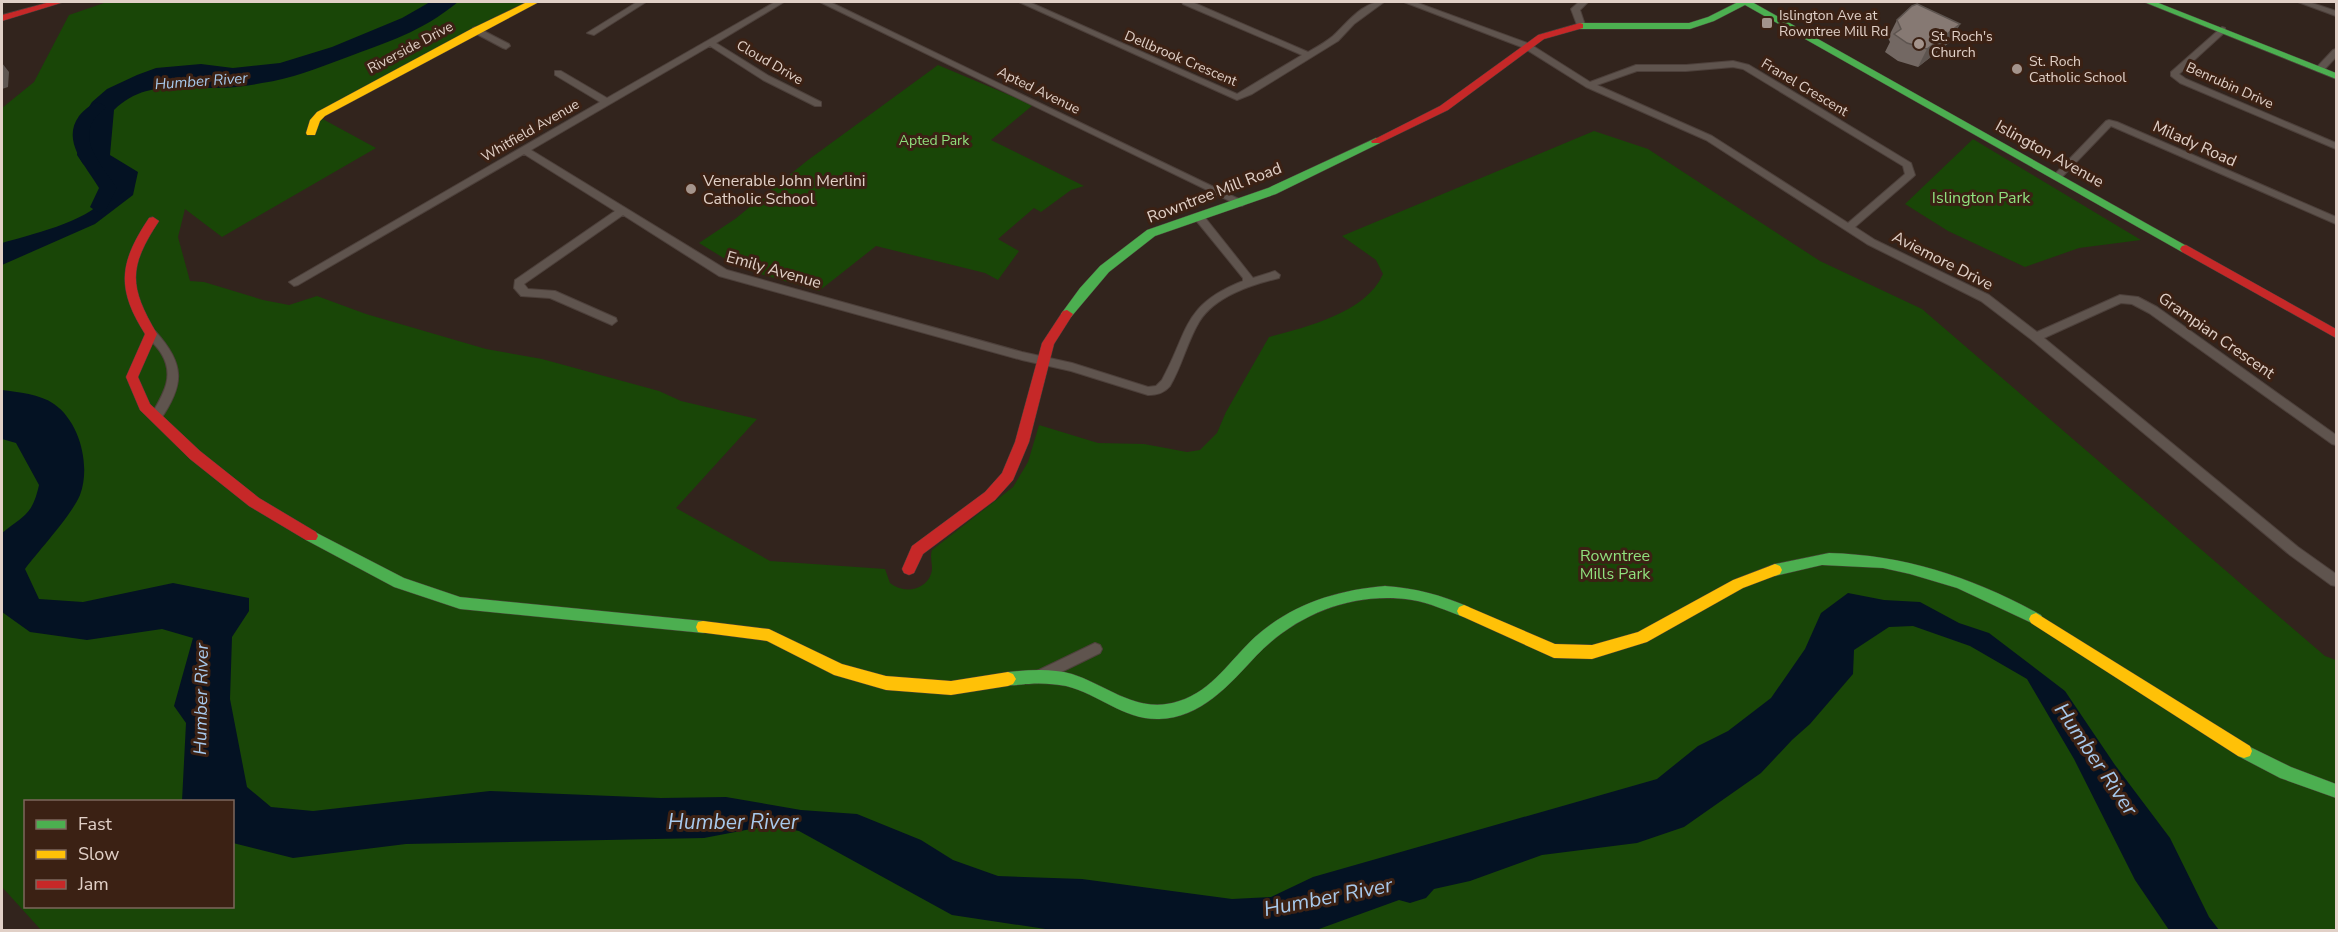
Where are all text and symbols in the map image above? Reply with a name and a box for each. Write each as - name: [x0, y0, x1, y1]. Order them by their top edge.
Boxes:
- place label: Islington Ave at Rowntree Mill Rd: [1779, 6, 1888, 41]
- marker: Islington Ave at Rowntree Mill Rd: [1760, 16, 1774, 30]
- street label: Riverside Drive: [364, 17, 456, 78]
- street label: Dellbrook Crescent: [1122, 26, 1240, 91]
- place label: St. Roch's Church: [1931, 27, 1993, 62]
- street label: Cloud Drive: [733, 36, 807, 89]
- marker: St. Roch's Church: [1912, 37, 1926, 51]
- place label: St. Roch Catholic School: [2029, 52, 2127, 87]
- street label: Franel Crescent: [1758, 54, 1852, 121]
- street label: Benrubin Drive: [2183, 58, 2277, 113]
- street label: Apted Avenue: [994, 62, 1083, 119]
- marker: St. Roch Catholic School: [2010, 62, 2024, 76]
- water label: Humber River: [154, 68, 249, 94]
- street label: Whitfield Avenue: [478, 95, 583, 166]
- street label: Islington Avenue: [1991, 115, 2108, 193]
- street label: Milady Road: [2149, 116, 2240, 172]
- park label: Apted Park: [899, 131, 970, 150]
- street label: Rowntree Mill Road: [1144, 157, 1285, 229]
- place label: Venerable John Merlini Catholic School: [702, 170, 865, 210]
- marker: Venerable John Merlini Catholic School: [684, 182, 698, 196]
- park label: Islington Park: [1932, 187, 2031, 209]
- street label: Aviemore Drive: [1888, 226, 1997, 296]
- street label: Emily Avenue: [724, 246, 824, 294]
- street label: Grampian Crescent: [2154, 287, 2279, 384]
- park label: Rowntree Mills Park: [1580, 545, 1651, 585]
- water label: Humber River: [188, 642, 214, 755]
- water label: Humber River: [2048, 697, 2144, 821]
- legend: [24, 800, 234, 908]
- water label: Humber River: [668, 808, 799, 836]
- text: Fast: [78, 812, 113, 836]
- text: Slow: [78, 842, 119, 866]
- water label: Humber River: [1261, 871, 1395, 923]
- text: Jam: [77, 872, 109, 896]

